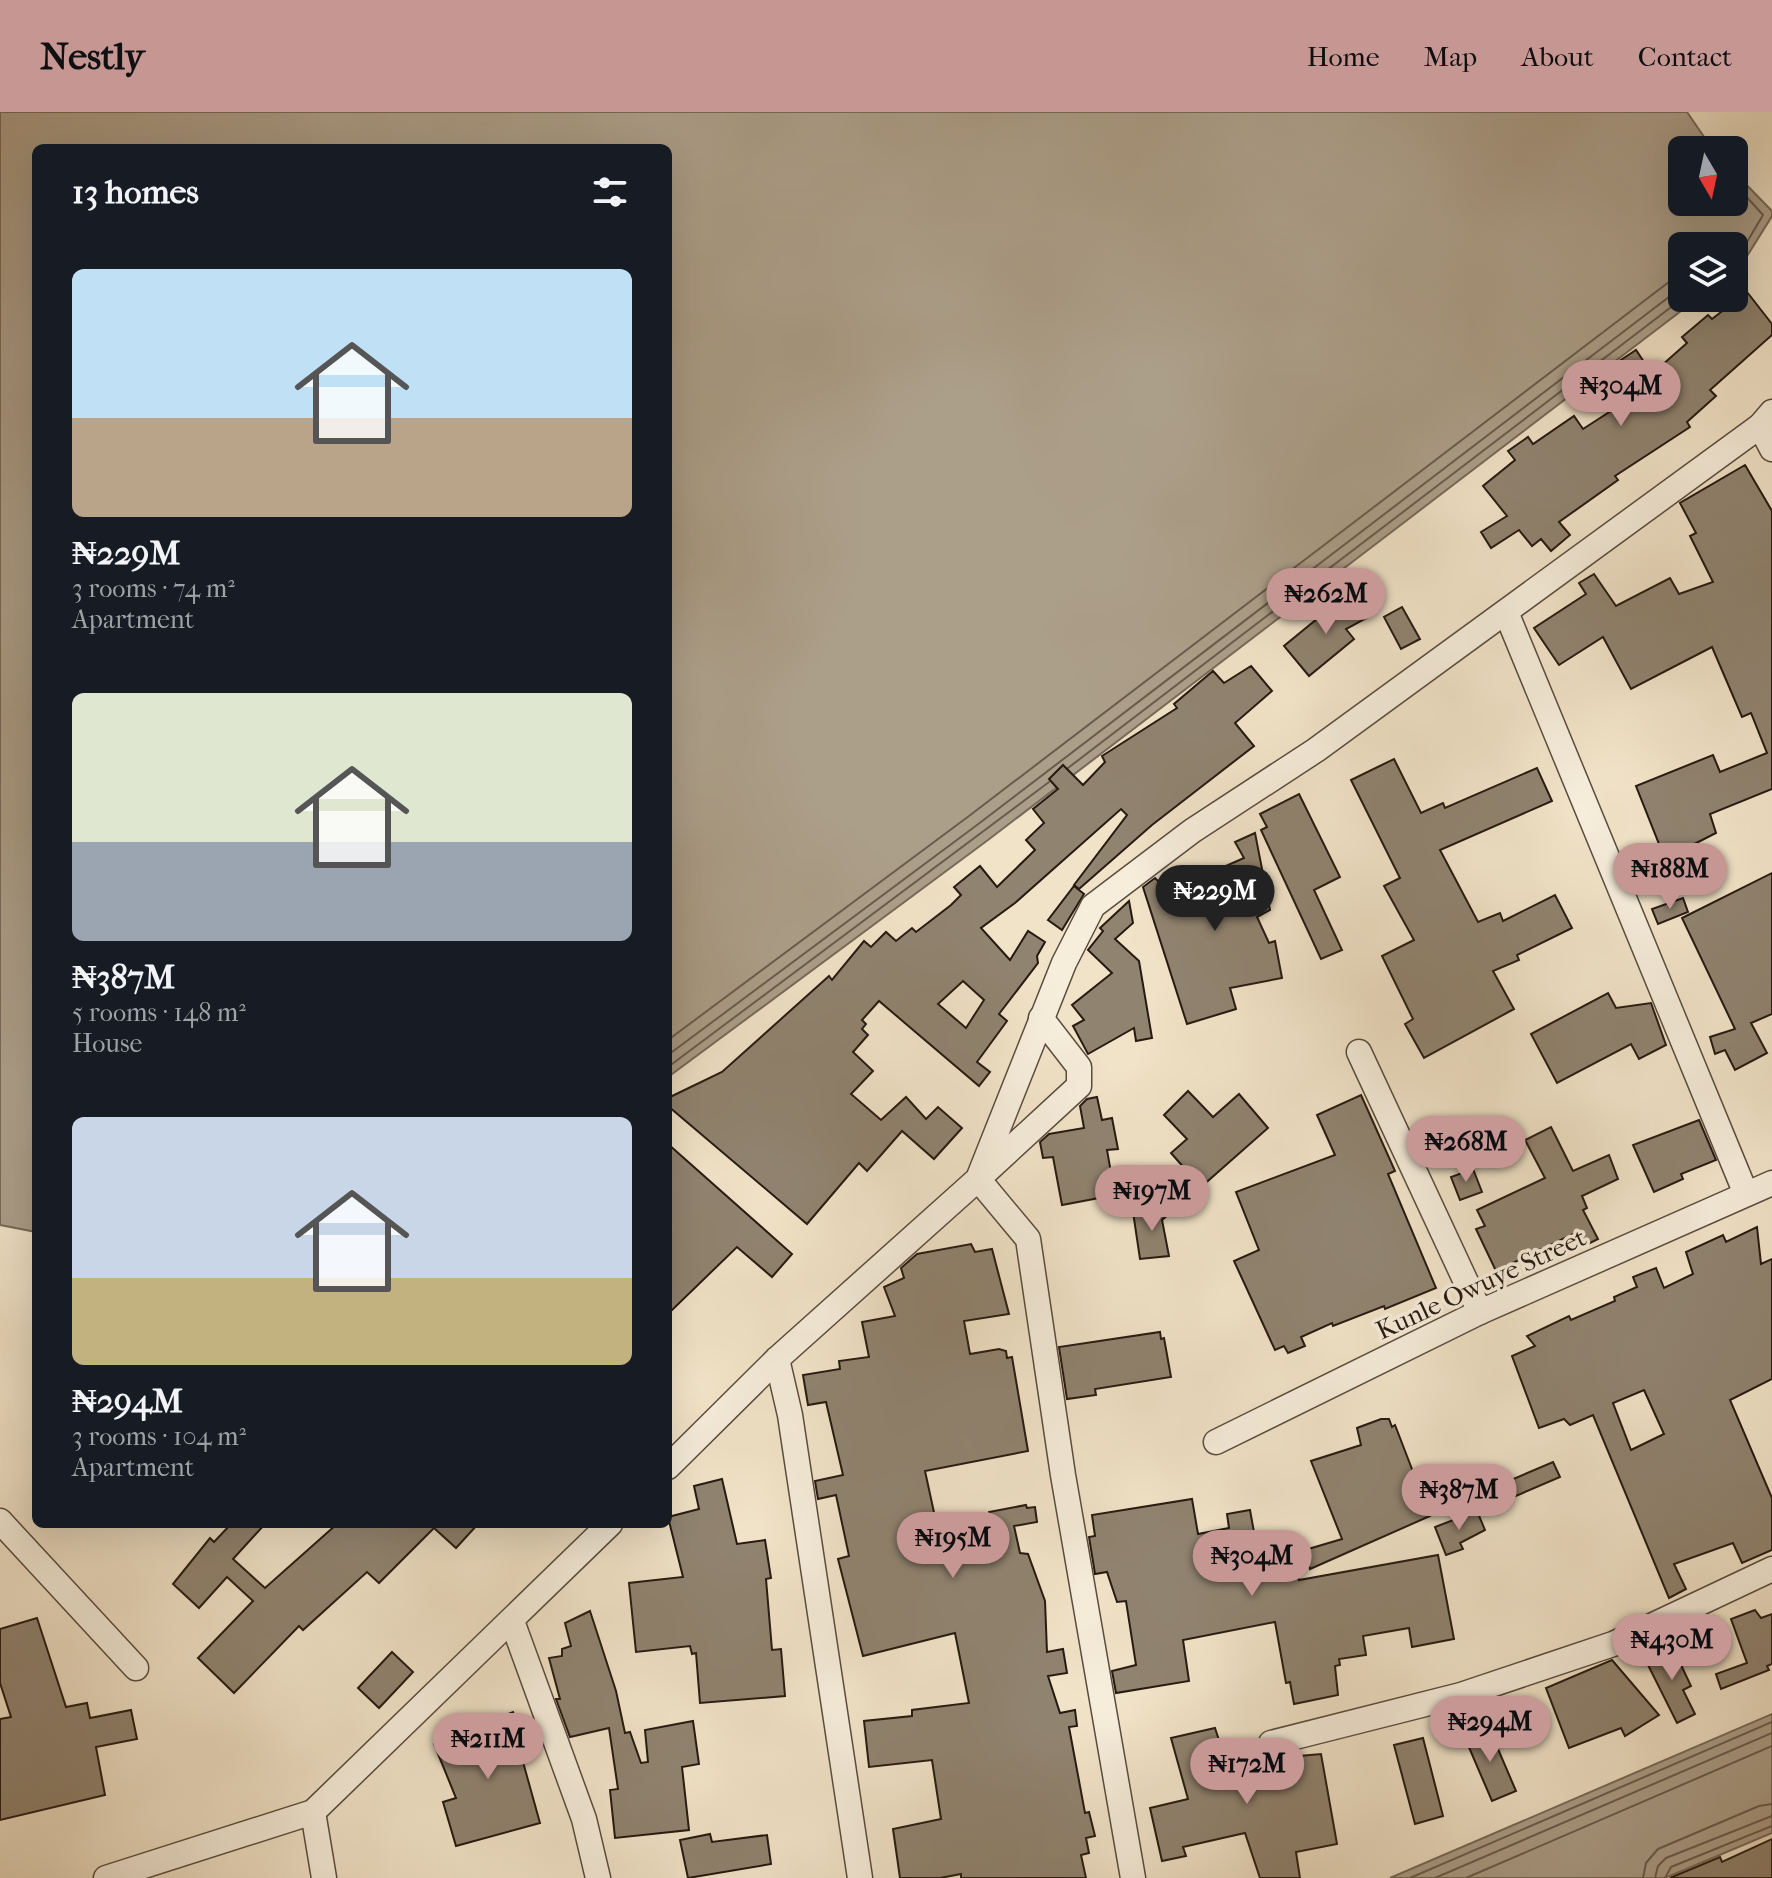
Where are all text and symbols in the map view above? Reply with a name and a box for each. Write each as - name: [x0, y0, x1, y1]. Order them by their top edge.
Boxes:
- text: Nestly: [40, 34, 145, 79]
- text: Home: [1307, 40, 1380, 73]
- text: Map: [1424, 40, 1477, 73]
- text: About: [1521, 40, 1594, 73]
- text: Contact: [1638, 40, 1732, 73]
- north arrow: [1668, 136, 1748, 216]
- map controls: [1668, 136, 1748, 312]
- icon: filters: [588, 170, 632, 214]
- text: 13 homes: [72, 172, 199, 212]
- button: layers: [1668, 232, 1748, 312]
- icon: home: [280, 321, 424, 465]
- pin: ₦304M: [1565, 360, 1677, 428]
- text: ₦304M: [1580, 370, 1662, 401]
- text: ₦229M: [72, 533, 180, 573]
- pin: ₦262M: [1270, 568, 1382, 636]
- text: 3 rooms · 74 m²: [72, 573, 235, 604]
- text: ₦262M: [1284, 578, 1368, 609]
- text: Apartment: [72, 604, 194, 635]
- icon: home: [280, 745, 424, 889]
- pin: ₦188M: [1614, 843, 1726, 911]
- text: ₦188M: [1631, 853, 1709, 884]
- pin: ₦229M: [1159, 865, 1271, 933]
- text: ₦229M: [1174, 875, 1256, 906]
- text: ₦387M: [72, 957, 175, 997]
- text: 5 rooms · 148 m²: [72, 997, 246, 1028]
- text: House: [72, 1028, 142, 1059]
- pin: ₦268M: [1410, 1116, 1522, 1184]
- text: ₦268M: [1424, 1126, 1508, 1157]
- pin: ₦197M: [1096, 1165, 1208, 1233]
- icon: home: [280, 1169, 424, 1313]
- text: ₦197M: [1113, 1175, 1191, 1206]
- street label: Kunle Owuye Street: [1371, 1221, 1592, 1346]
- text: ₦294M: [72, 1381, 183, 1421]
- text: 3 rooms · 104 m²: [72, 1421, 246, 1452]
- text: Apartment: [72, 1452, 194, 1483]
- pin: ₦387M: [1403, 1464, 1515, 1532]
- text: ₦387M: [1420, 1474, 1498, 1505]
- pin: ₦195M: [897, 1512, 1009, 1580]
- text: ₦195M: [915, 1522, 991, 1553]
- pin: ₦304M: [1196, 1530, 1308, 1598]
- text: ₦304M: [1211, 1540, 1293, 1571]
- pin: ₦430M: [1616, 1614, 1728, 1682]
- text: ₦430M: [1631, 1624, 1713, 1655]
- pin: ₦294M: [1434, 1696, 1546, 1764]
- text: ₦294M: [1448, 1706, 1532, 1737]
- pin: ₦211M: [432, 1713, 544, 1781]
- text: ₦211M: [451, 1723, 525, 1754]
- pin: ₦172M: [1191, 1738, 1303, 1806]
- text: ₦172M: [1208, 1748, 1286, 1779]

